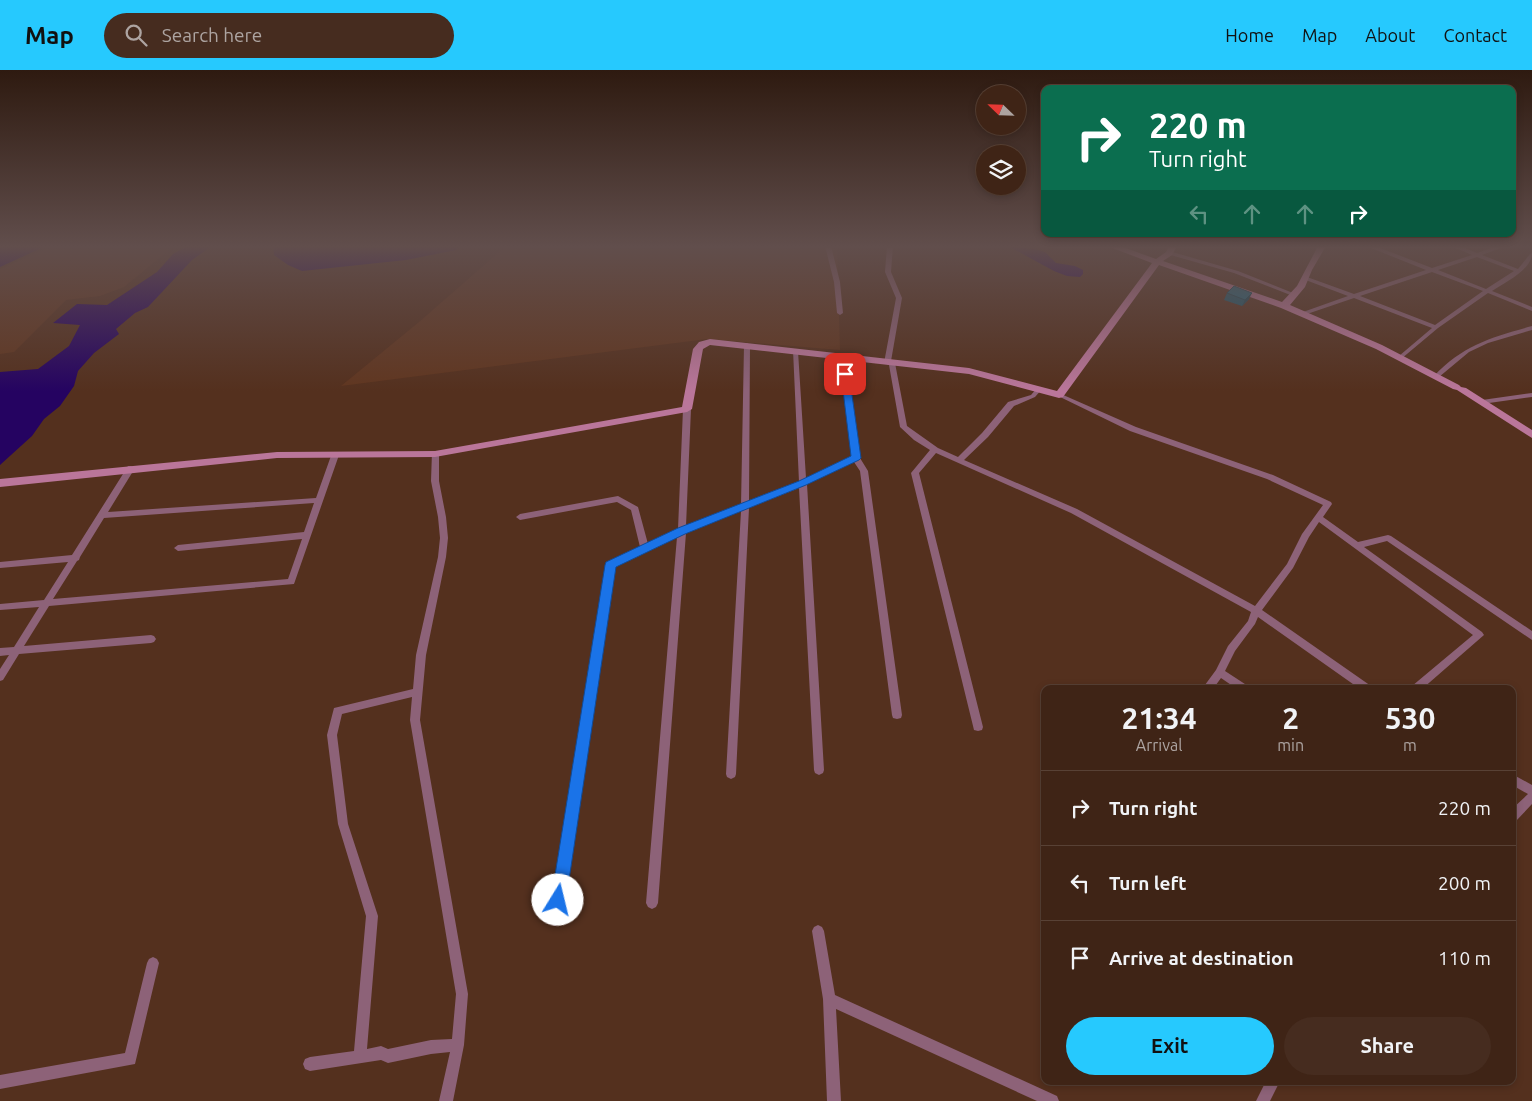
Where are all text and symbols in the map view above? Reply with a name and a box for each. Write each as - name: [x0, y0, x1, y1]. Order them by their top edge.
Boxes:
- search box: [104, 13, 454, 58]
- icon: search: [122, 21, 150, 49]
- text: Map: [25, 22, 74, 49]
- text: Search here: [162, 24, 262, 46]
- text: Home: [1225, 25, 1274, 45]
- text: Map: [1302, 25, 1337, 45]
- text: About: [1365, 25, 1415, 45]
- text: Contact: [1443, 25, 1507, 45]
- north arrow: [976, 85, 1026, 135]
- map controls: [976, 85, 1026, 195]
- icon: right: [1066, 105, 1131, 170]
- text: 220 m: [1149, 105, 1247, 145]
- button: layers: [976, 145, 1026, 195]
- text: Turn right: [1149, 146, 1247, 171]
- icon: left: [1185, 200, 1213, 228]
- icon: ahead: [1238, 200, 1266, 228]
- icon: ahead: [1291, 200, 1319, 228]
- icon: right: [1344, 200, 1372, 228]
- pin: [824, 353, 866, 395]
- icon: arrive: [831, 360, 859, 388]
- text: 21:34: [1122, 701, 1197, 735]
- text: 2: [1282, 701, 1299, 735]
- text: 530: [1385, 701, 1435, 735]
- text: Arrival: [1136, 736, 1182, 754]
- text: min: [1277, 736, 1304, 754]
- text: m: [1403, 736, 1417, 754]
- icon: right: [1066, 794, 1094, 822]
- text: Turn right: [1109, 797, 1197, 819]
- text: 220 m: [1438, 797, 1491, 819]
- icon: left: [1066, 869, 1094, 897]
- text: Turn left: [1109, 872, 1187, 894]
- text: 200 m: [1438, 872, 1491, 894]
- position arrow: [531, 873, 583, 925]
- icon: arrive: [1066, 944, 1094, 972]
- text: Arrive at destination: [1109, 947, 1294, 969]
- text: 110 m: [1438, 947, 1491, 969]
- button: Exit: [1066, 1017, 1274, 1075]
- button: Share: [1284, 1017, 1491, 1075]

